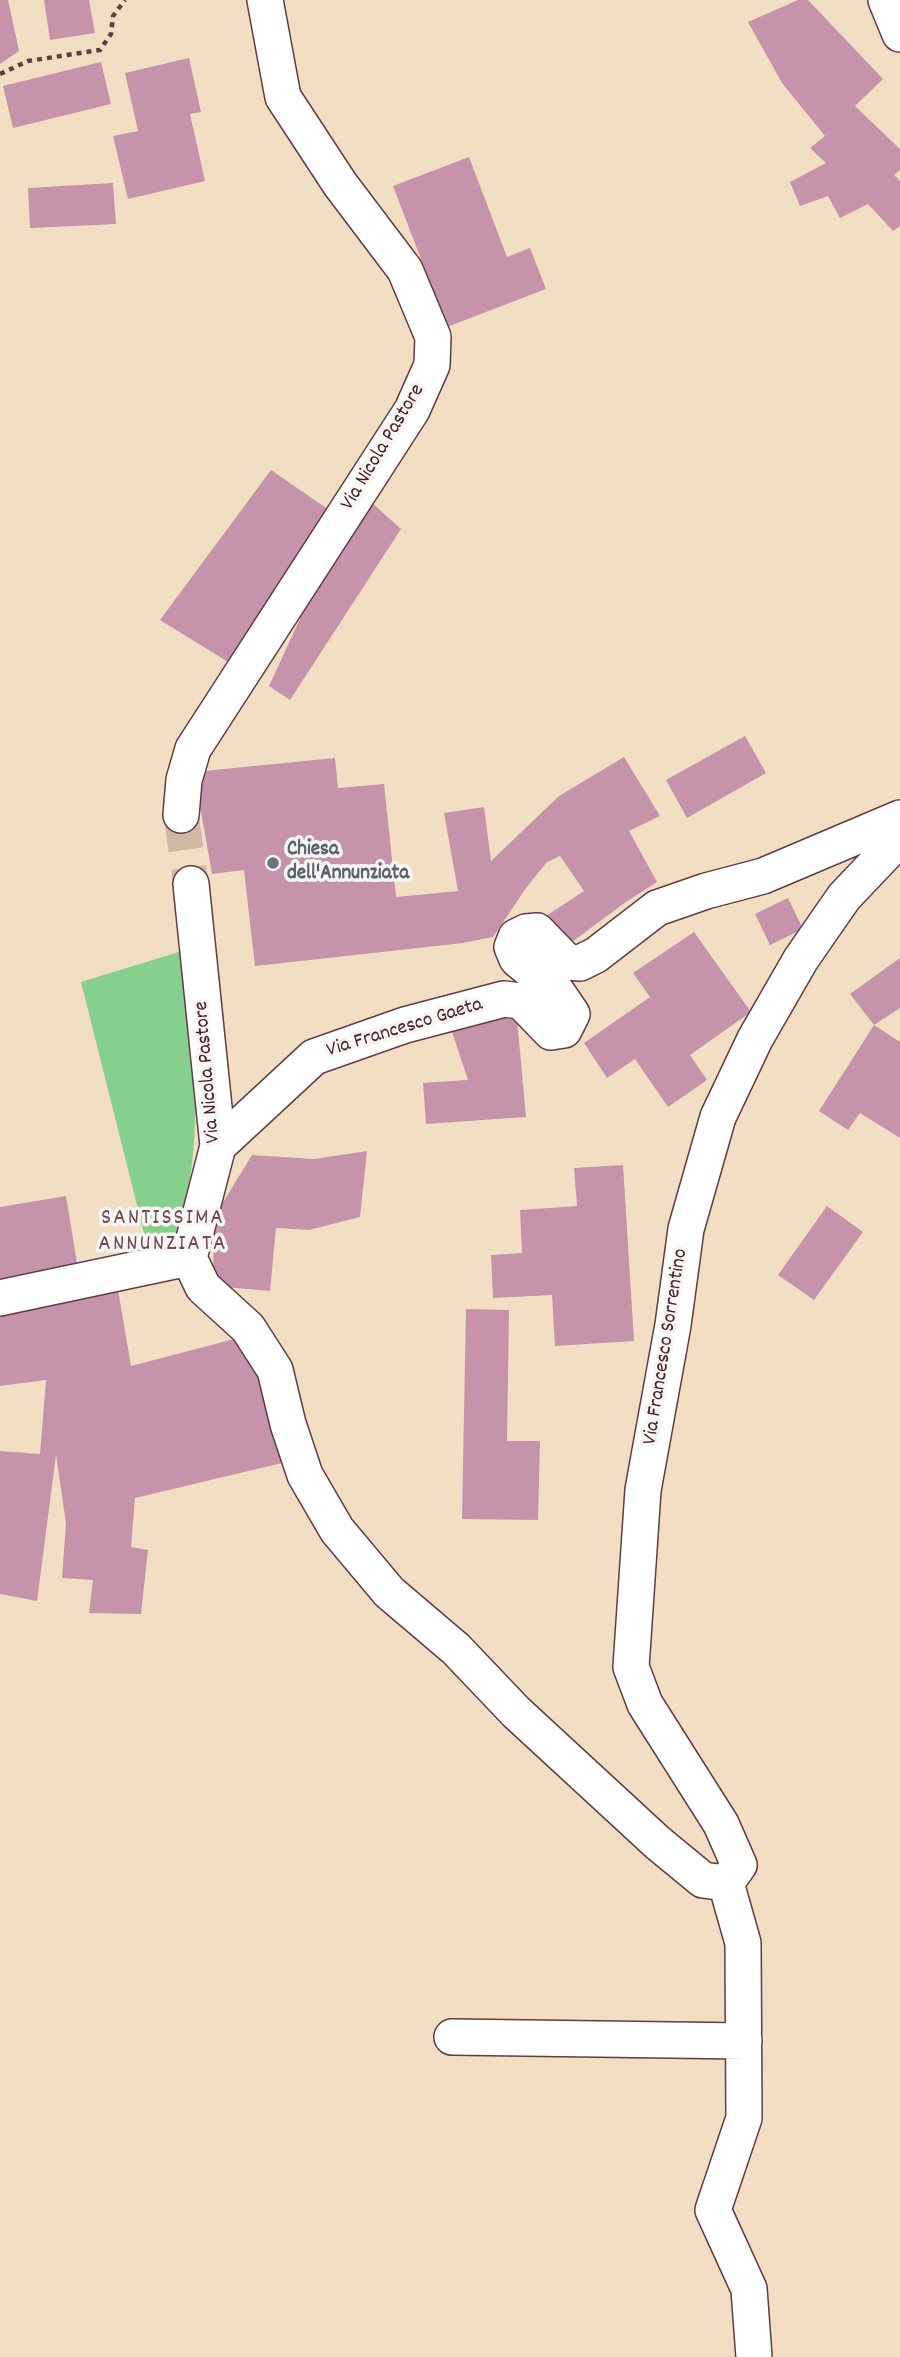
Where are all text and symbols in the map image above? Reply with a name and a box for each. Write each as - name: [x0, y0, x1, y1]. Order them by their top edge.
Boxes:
- street label: Via Nicola Pastore: [336, 380, 432, 516]
- place label: Chiesa dell'Annunziata: [287, 838, 409, 888]
- marker: Chiesa dell'Annunziata: [265, 855, 281, 871]
- street label: Via Francesco Gaeta: [324, 993, 486, 1065]
- street label: Via Nicola Pastore: [190, 1000, 228, 1144]
- district label: SANTISSIMA ANNUNZIATA: [100, 1206, 226, 1260]
- street label: Via Francesco Sorrentino: [639, 1247, 695, 1447]

